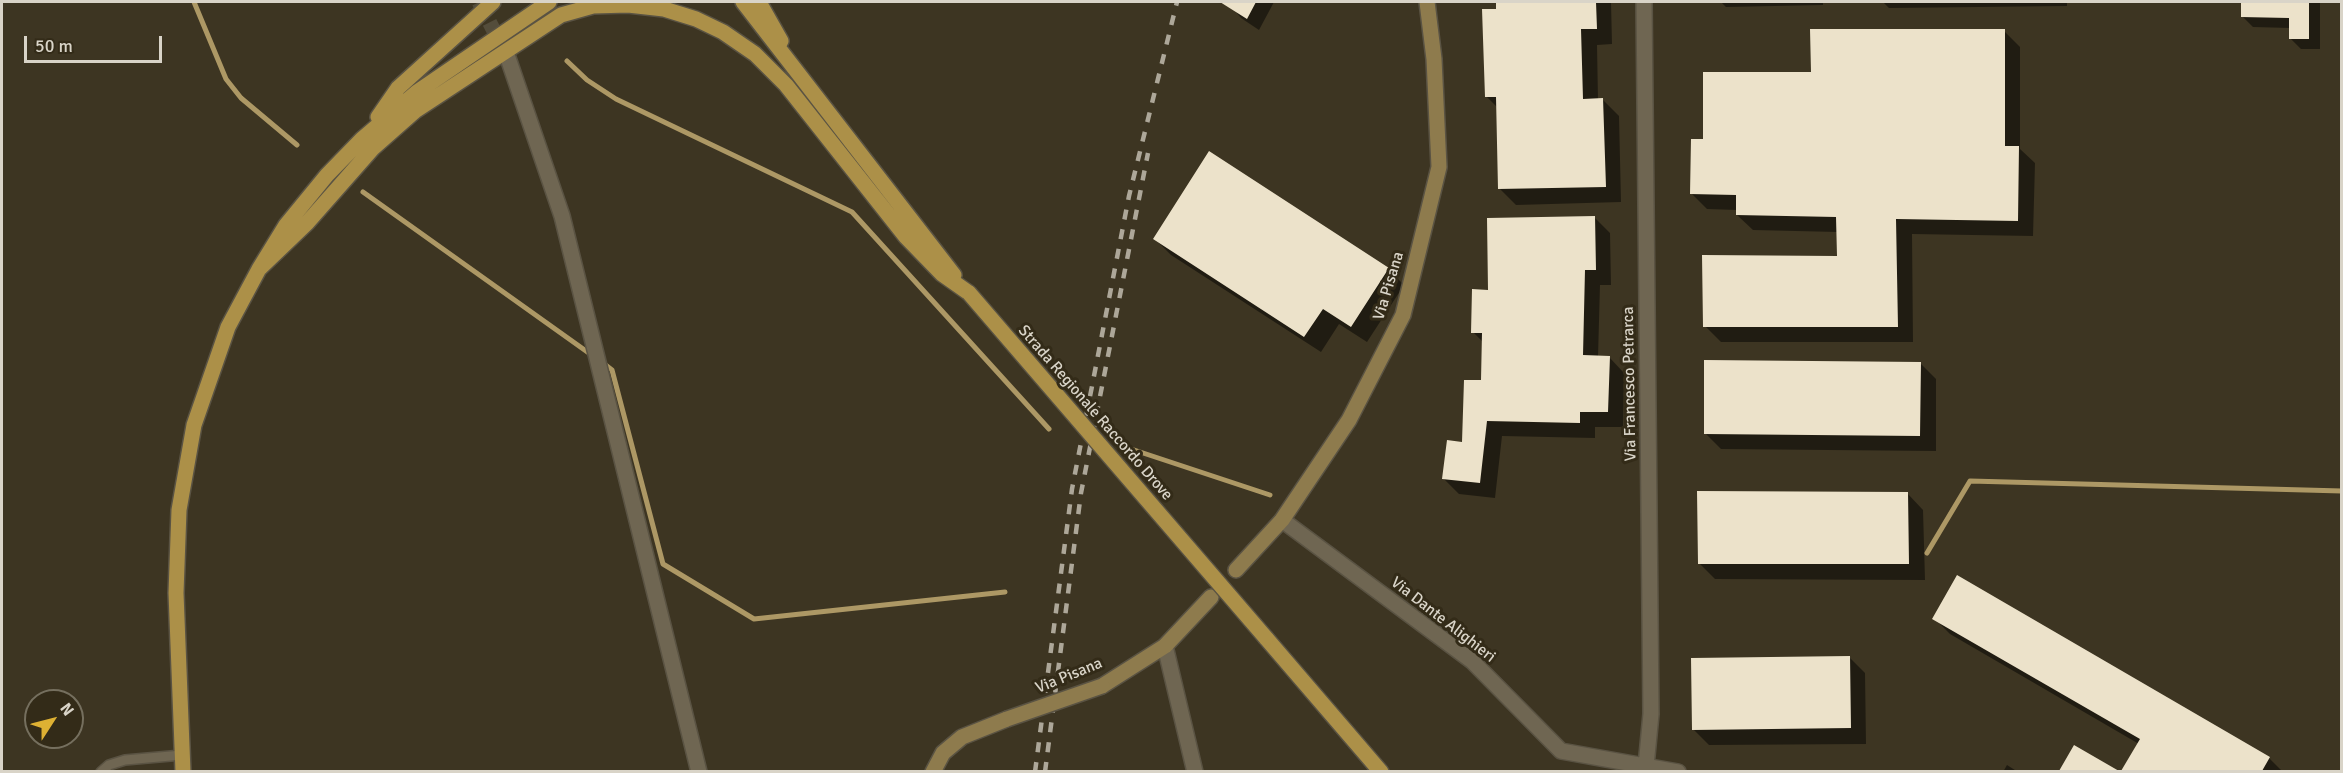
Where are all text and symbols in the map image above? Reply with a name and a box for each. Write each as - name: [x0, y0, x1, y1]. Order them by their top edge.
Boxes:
- scale bar: [27, 24, 165, 62]
- text: 50 m: [35, 35, 73, 57]
- street label: Via Pisana: [1370, 249, 1408, 323]
- street label: Via Francesco Petrarca: [1619, 306, 1641, 462]
- street label: Strada Regionale Raccordo Drove: [1014, 322, 1176, 504]
- street label: Via Dante Alighieri: [1387, 573, 1499, 667]
- street label: Via Pisana: [1033, 654, 1105, 698]
- north arrow: [24, 689, 84, 749]
- text: N: [56, 699, 78, 720]

